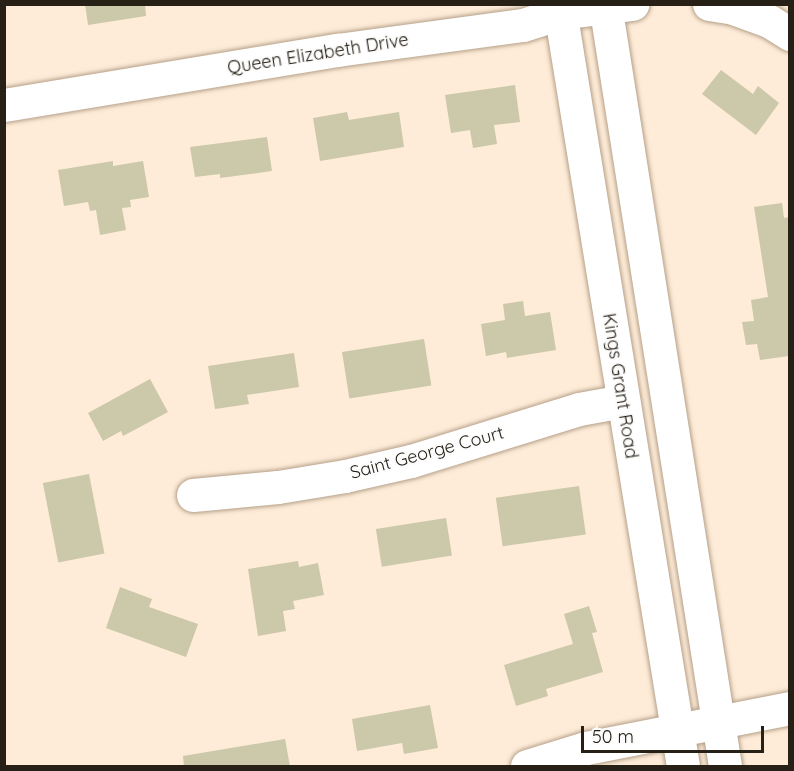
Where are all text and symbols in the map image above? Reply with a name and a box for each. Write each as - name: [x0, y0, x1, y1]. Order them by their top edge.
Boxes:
- street label: Queen Elizabeth Drive: [226, 29, 410, 79]
- street label: Kings Grant Road: [598, 312, 642, 460]
- street label: Saint George Court: [348, 422, 506, 484]
- scale bar: [584, 714, 767, 752]
- text: 50 m: [592, 725, 634, 748]

